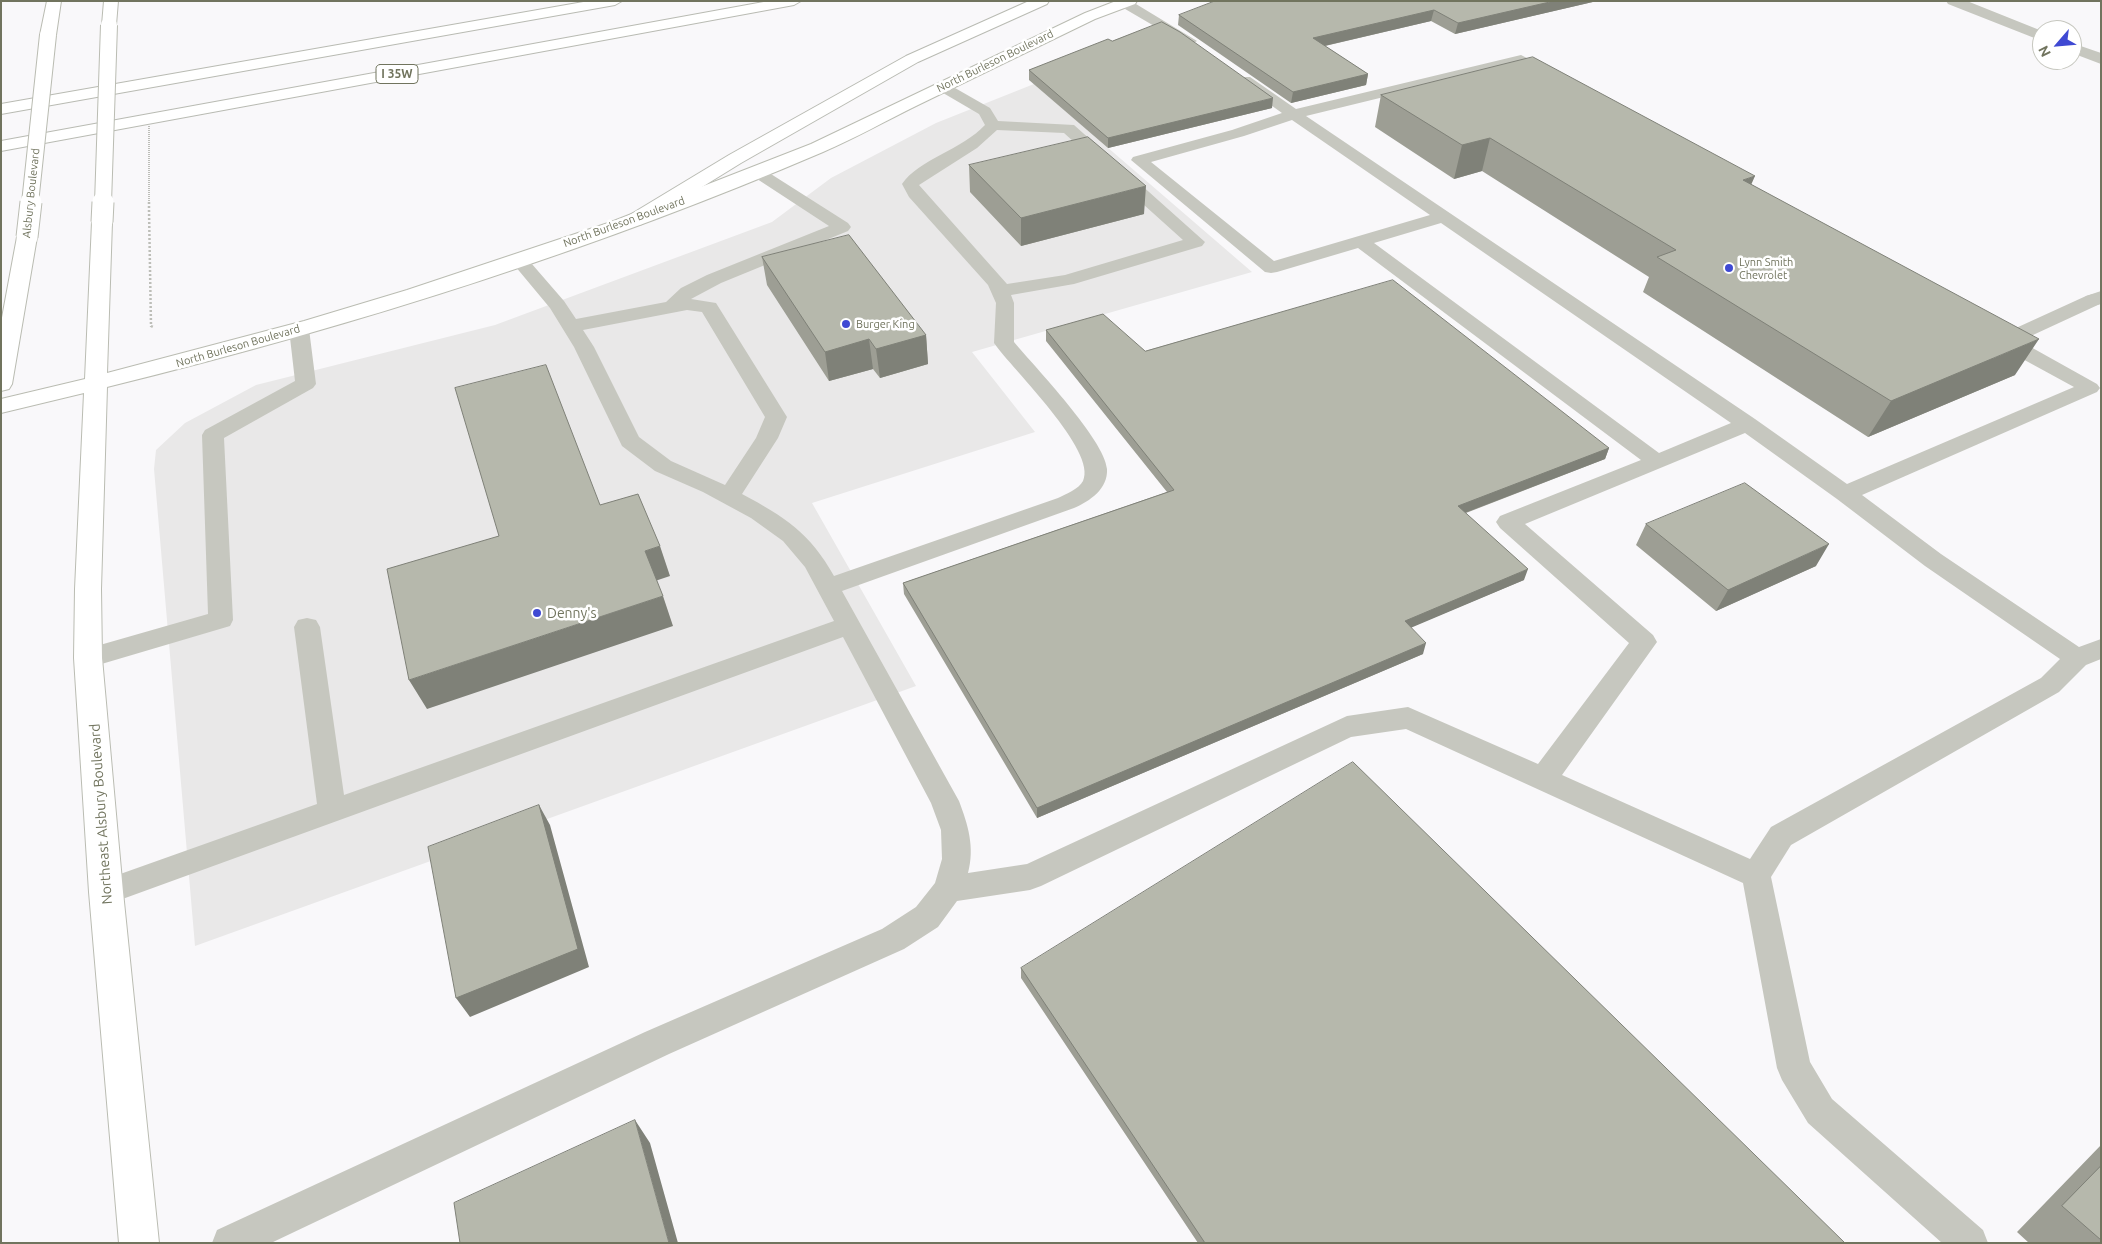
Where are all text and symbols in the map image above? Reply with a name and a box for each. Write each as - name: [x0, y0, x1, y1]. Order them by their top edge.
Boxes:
- north arrow: [2032, 20, 2082, 70]
- street label: North Burleson Boulevard: [934, 27, 1056, 95]
- text: N: [2035, 43, 2054, 60]
- road number: I 35W: [376, 64, 418, 84]
- street label: Alsbury Boulevard: [20, 148, 42, 238]
- street label: North Burleson Boulevard: [561, 194, 687, 250]
- place label: Lynn Smith Chevrolet: [1739, 255, 1793, 281]
- marker: Lynn Smith Chevrolet: [1723, 262, 1735, 274]
- place label: Burger King: [856, 317, 915, 331]
- marker: Burger King: [840, 318, 852, 330]
- street label: North Burleson Boulevard: [175, 322, 301, 370]
- place label: Denny's: [547, 605, 597, 621]
- marker: Denny's: [531, 607, 543, 619]
- street label: Northeast Alsbury Boulevard: [86, 723, 116, 905]

